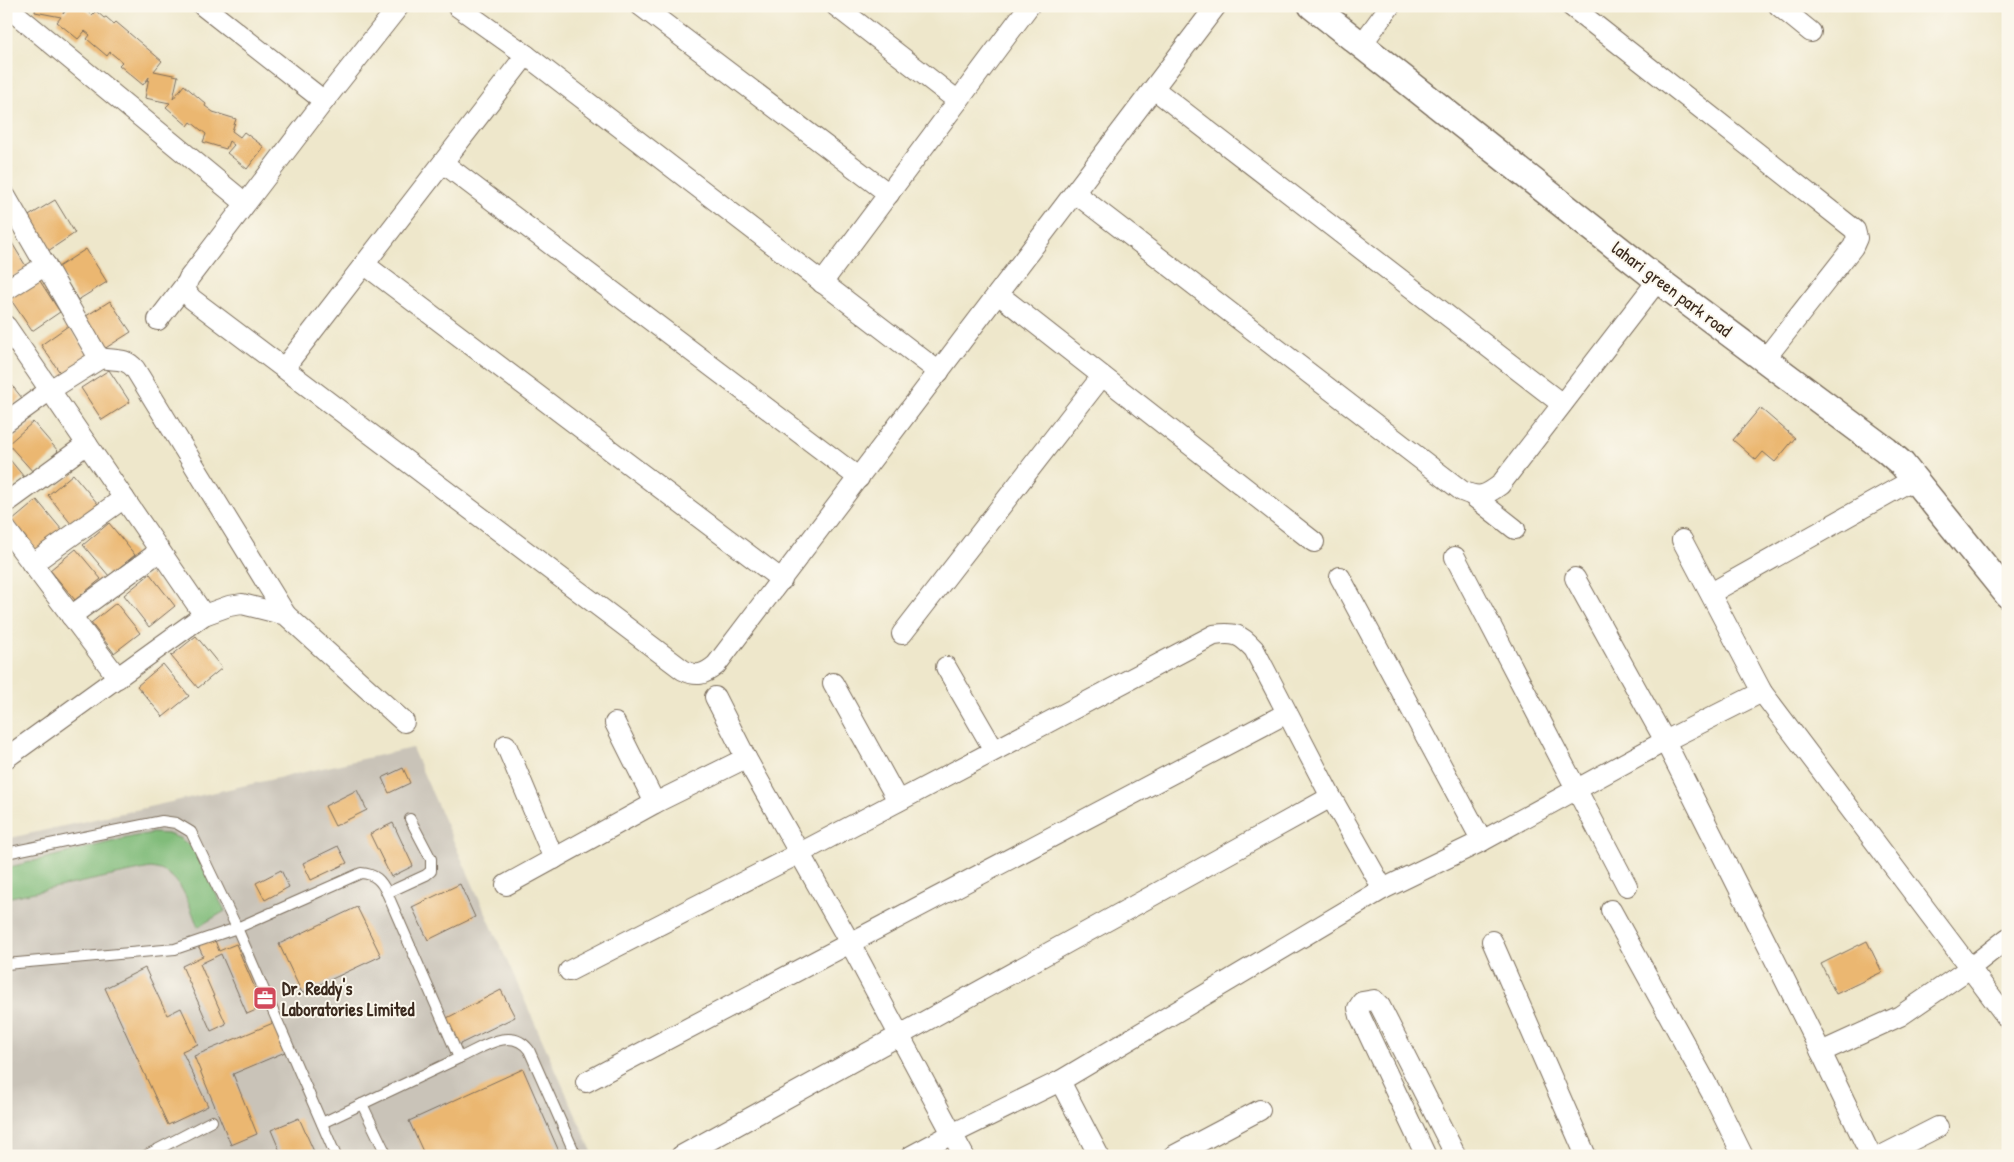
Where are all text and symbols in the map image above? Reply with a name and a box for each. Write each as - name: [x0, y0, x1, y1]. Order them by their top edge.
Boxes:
- street label: lahari green park road: [1607, 235, 1737, 343]
- place label: Dr. Reddy's Laboratories Limited: [282, 976, 414, 1022]
- office icon: Dr. Reddy's Laboratories Limited: [252, 985, 278, 1011]

